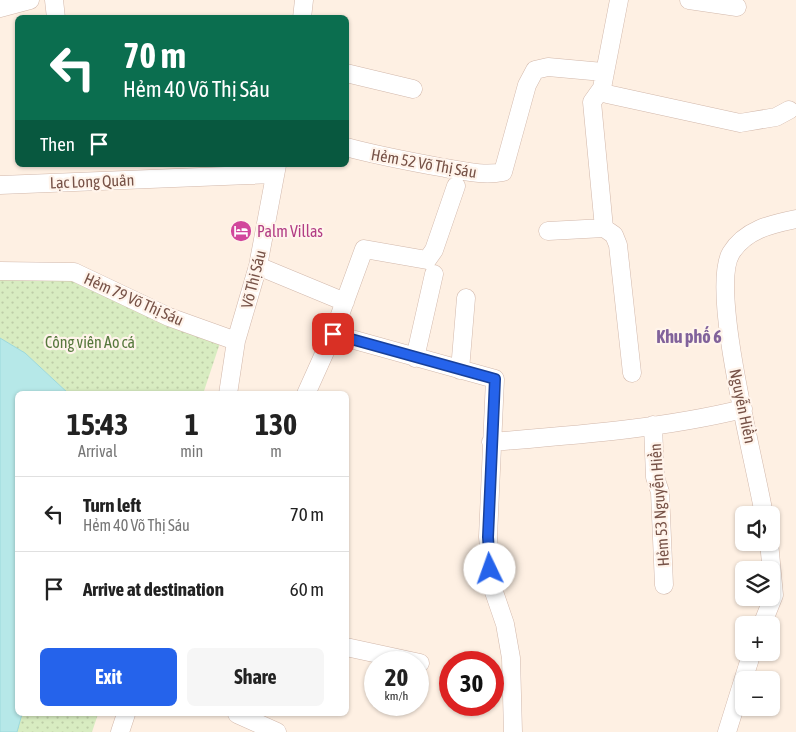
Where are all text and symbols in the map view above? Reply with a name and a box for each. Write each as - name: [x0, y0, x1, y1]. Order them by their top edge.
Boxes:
- icon: left: [40, 35, 105, 100]
- text: 70 m: [123, 35, 186, 75]
- text: Hẻm 40 Võ Thị Sáu: [123, 76, 270, 102]
- icon: arrive: [85, 130, 113, 158]
- text: Then: [40, 133, 75, 155]
- street label: Hẻm 52 Võ Thị Sáu: [370, 145, 478, 181]
- street label: Lạc Long Quân: [49, 171, 135, 192]
- hotel icon: Palm Villas: [229, 219, 253, 243]
- place label: Palm Villas: [257, 222, 323, 240]
- street label: Võ Thị Sáu: [237, 248, 269, 310]
- street label: Hẻm 79 Võ Thị Sáu: [82, 269, 186, 329]
- pin: [312, 313, 354, 355]
- icon: arrive: [319, 320, 347, 348]
- district label: Khu phố 6: [656, 326, 722, 347]
- park label: Công viên Ao cá: [45, 333, 135, 352]
- street label: Nguyễn Hiền: [725, 367, 761, 445]
- text: 15:43: [67, 407, 128, 441]
- text: 1: [185, 407, 199, 441]
- text: 130: [255, 407, 297, 441]
- text: Arrival: [78, 442, 117, 460]
- text: min: [180, 442, 203, 460]
- text: m: [270, 442, 282, 460]
- street label: Hẻm 53 Nguyễn Hiền: [645, 443, 673, 567]
- text: Turn left: [83, 494, 141, 516]
- icon: left: [40, 500, 68, 528]
- text: 70 m: [290, 503, 324, 525]
- map controls: [735, 506, 780, 716]
- button: sound: [735, 506, 780, 551]
- text: Hẻm 40 Võ Thị Sáu: [83, 516, 190, 534]
- position arrow: [463, 542, 515, 594]
- button: layers: [735, 561, 780, 606]
- icon: arrive: [40, 575, 68, 603]
- text: Arrive at destination: [83, 578, 224, 600]
- text: 60 m: [290, 578, 324, 600]
- button: +: [735, 616, 780, 661]
- button: Exit: [40, 648, 177, 706]
- button: Share: [187, 648, 324, 706]
- speed limit sign: 30: [439, 651, 504, 716]
- text: 20: [385, 663, 408, 691]
- button: −: [735, 671, 780, 716]
- text: km/h: [385, 689, 408, 703]

